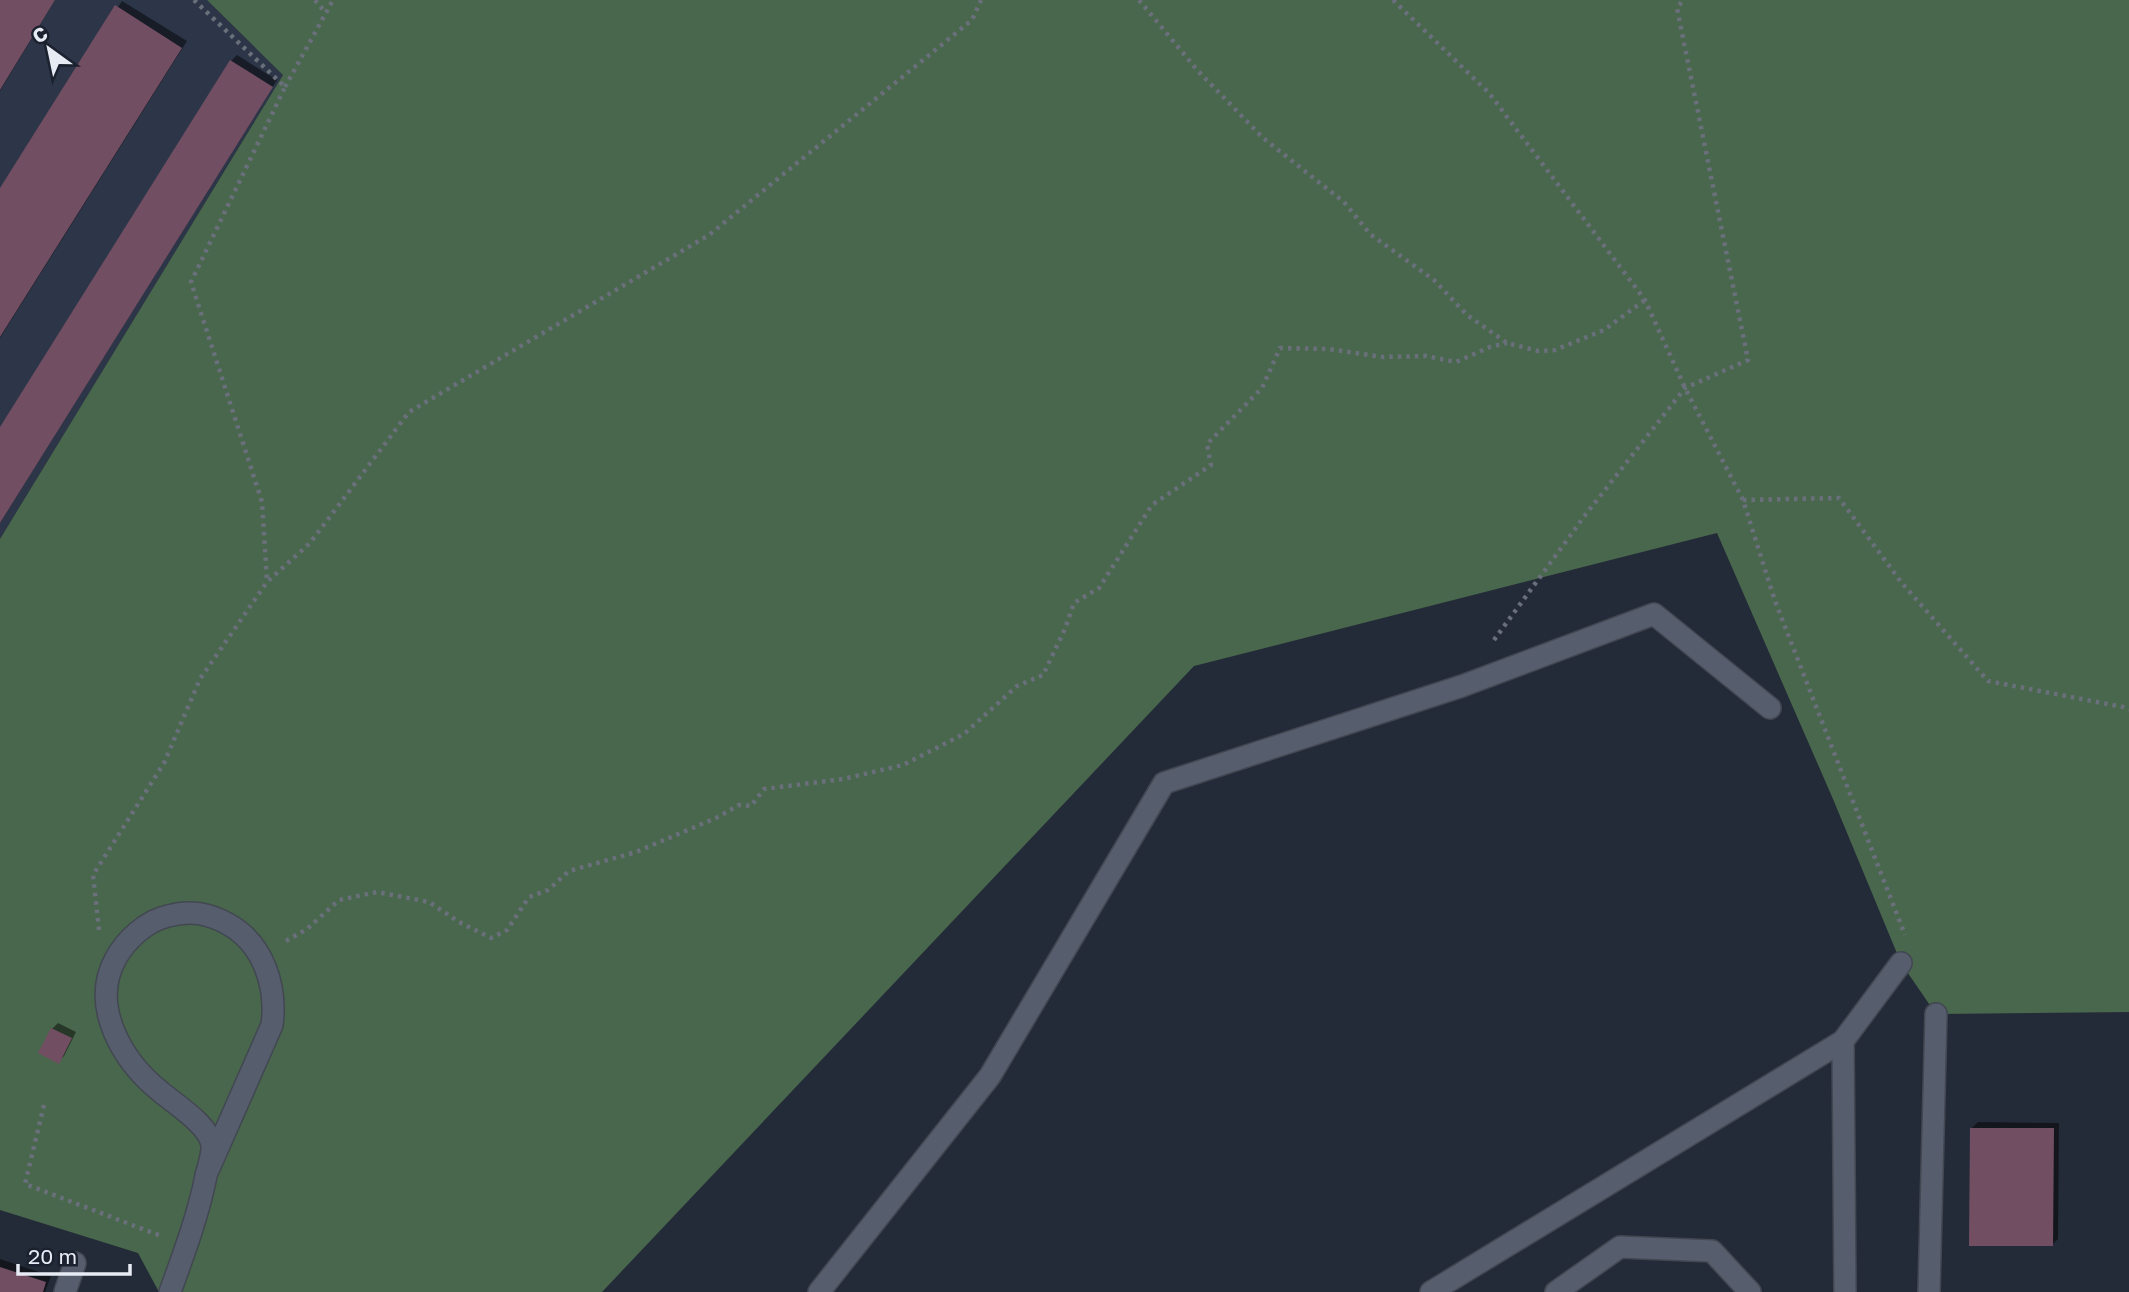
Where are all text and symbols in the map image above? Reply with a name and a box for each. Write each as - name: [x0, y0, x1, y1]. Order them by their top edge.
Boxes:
- north arrow: [14, 14, 84, 84]
- text: С: [28, 21, 51, 48]
- scale bar: [18, 1232, 130, 1276]
- text: 20 m: [28, 1243, 77, 1269]

